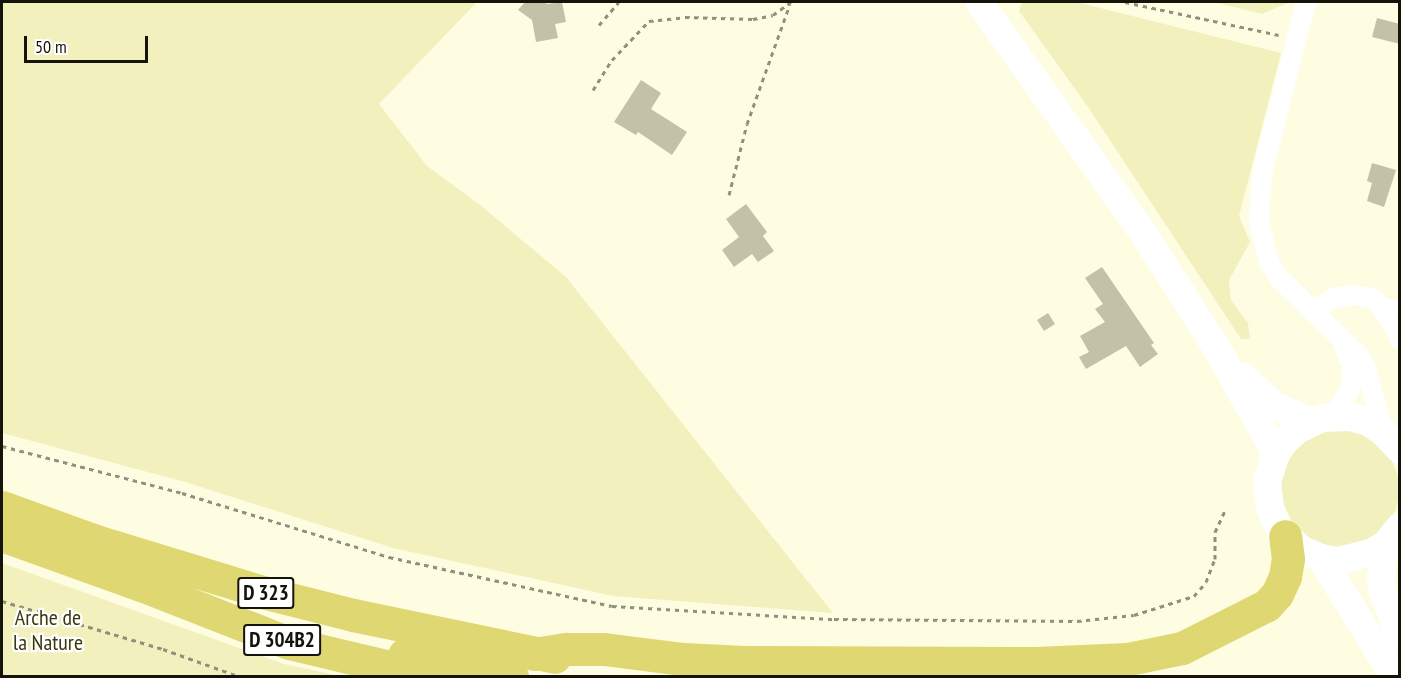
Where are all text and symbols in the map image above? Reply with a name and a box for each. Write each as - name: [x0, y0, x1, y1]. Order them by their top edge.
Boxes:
- scale bar: [27, 24, 152, 62]
- text: 50 m: [35, 35, 67, 58]
- road number: D 323: [236, 575, 296, 611]
- park label: Arche de la Nature: [13, 604, 83, 656]
- road number: D 304B2: [243, 622, 321, 658]

